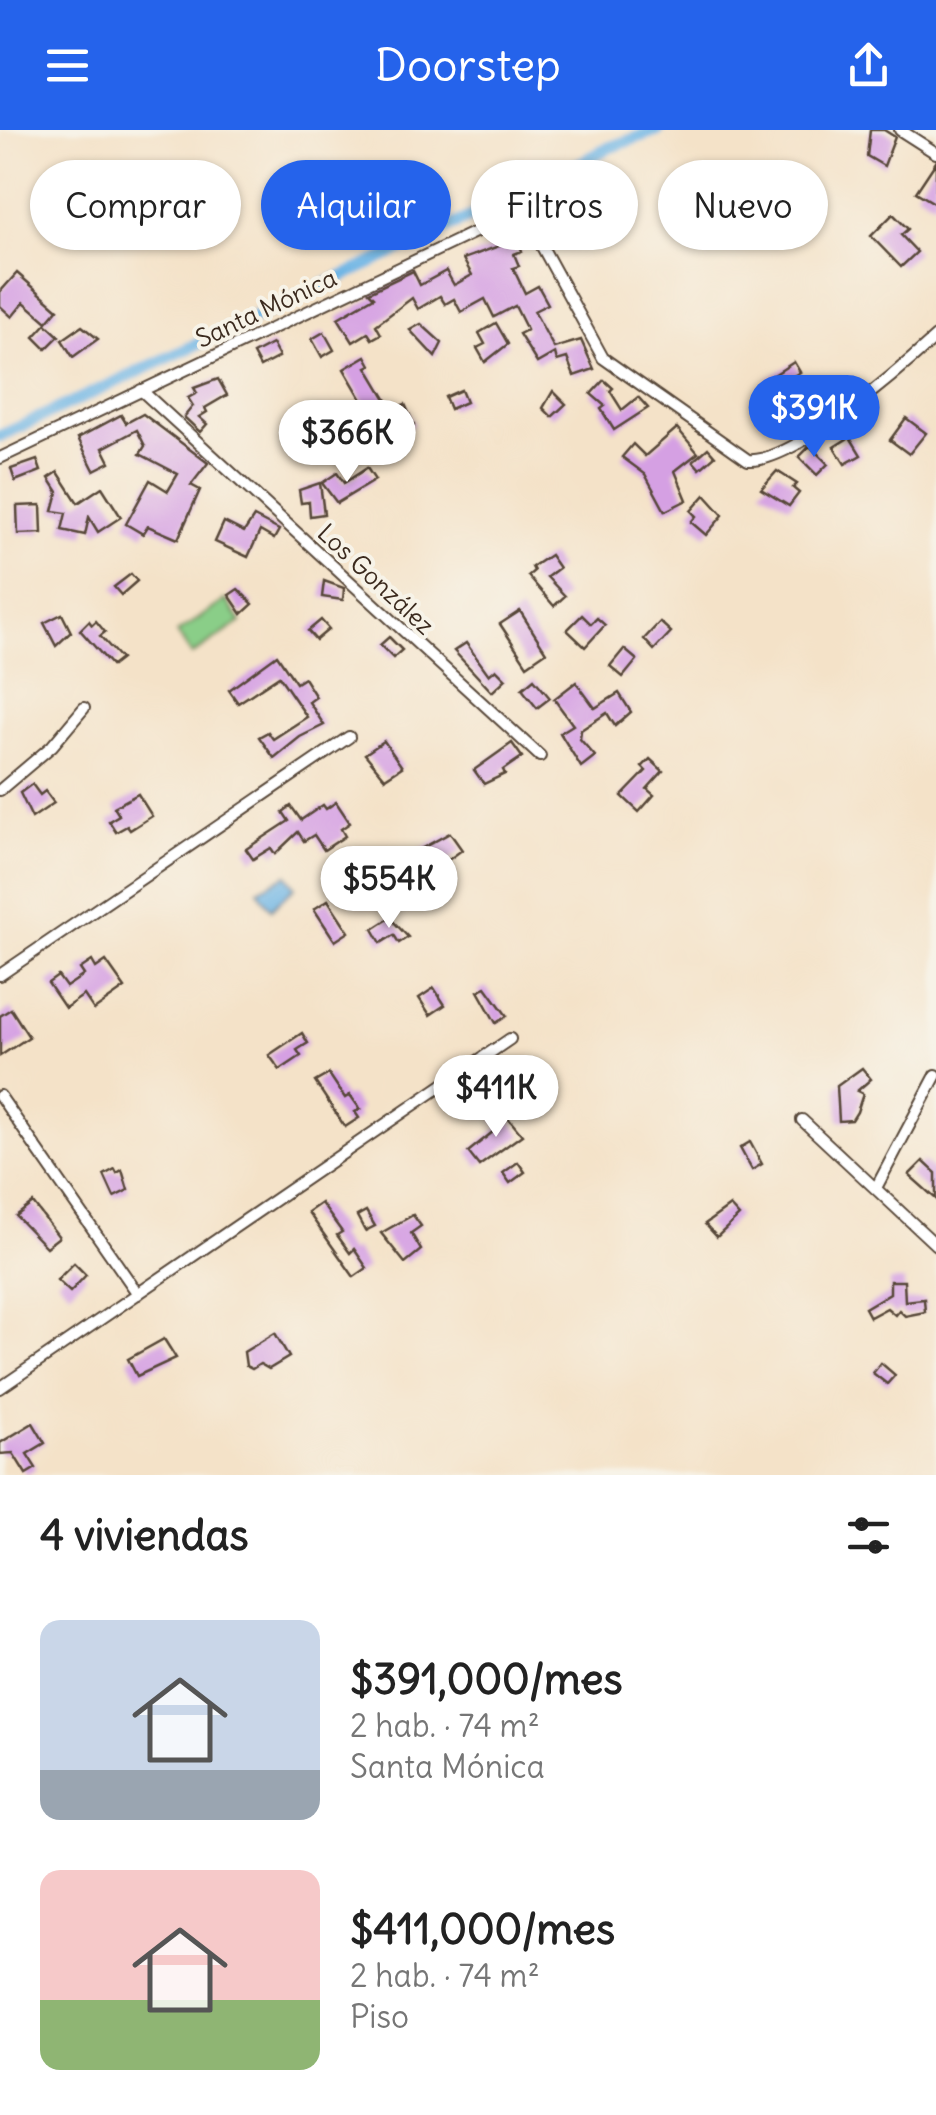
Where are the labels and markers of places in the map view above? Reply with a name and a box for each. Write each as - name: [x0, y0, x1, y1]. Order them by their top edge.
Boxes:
- pin: $391K: [744, 375, 884, 460]
- pin: $366K: [277, 400, 417, 485]
- pin: $554K: [319, 846, 459, 931]
- pin: $411K: [426, 1055, 566, 1140]

